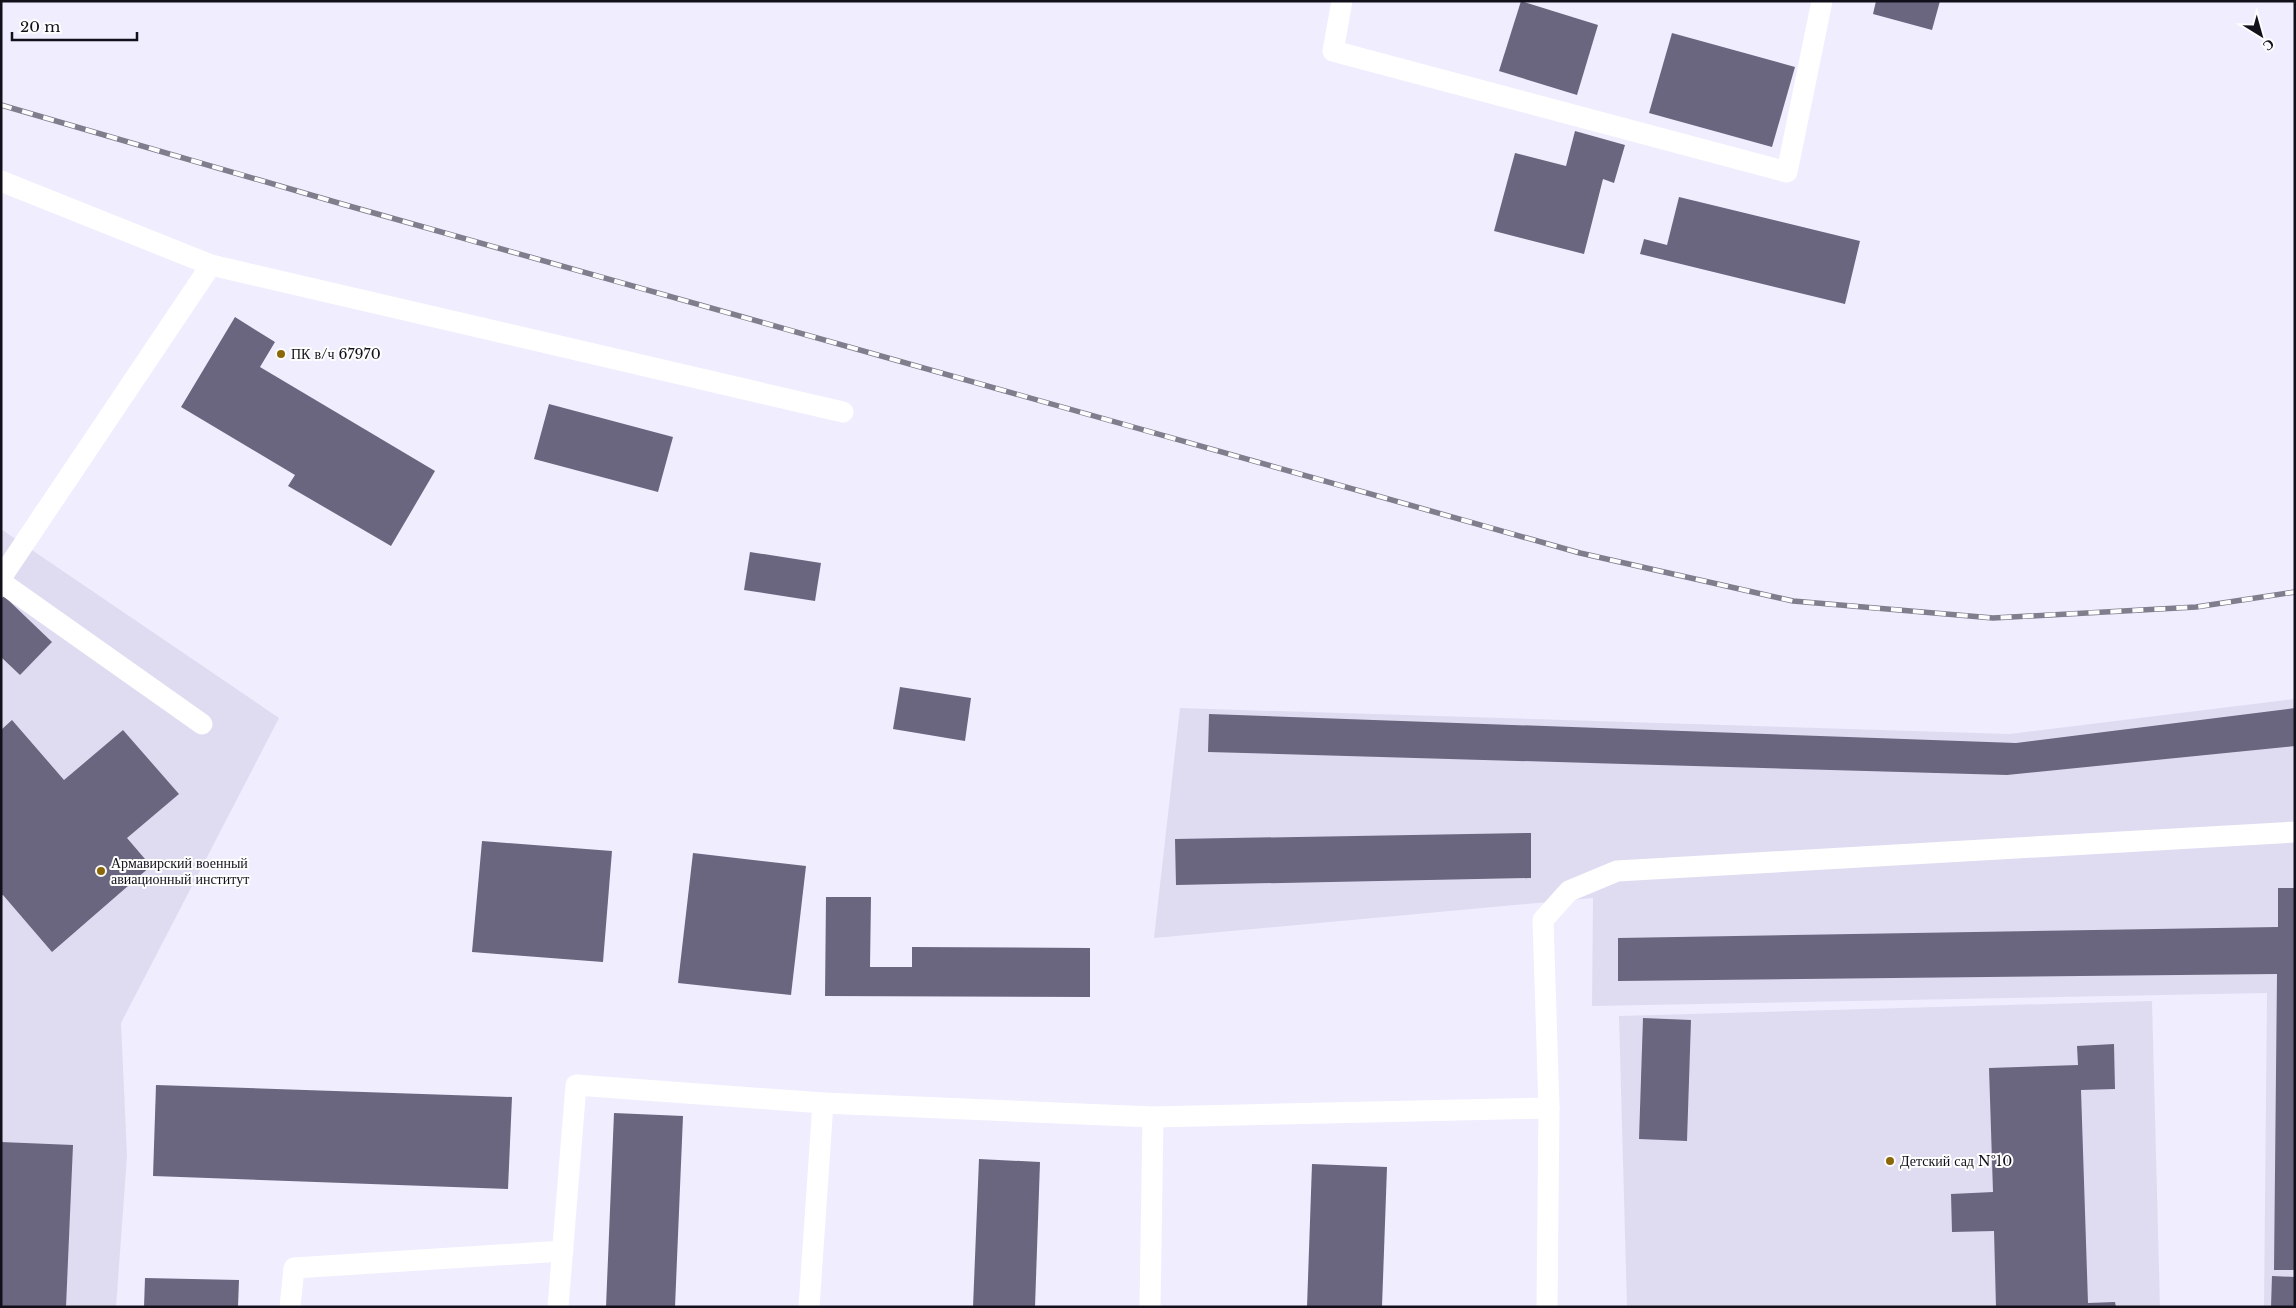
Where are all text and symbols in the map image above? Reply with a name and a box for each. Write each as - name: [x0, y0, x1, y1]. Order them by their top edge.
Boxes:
- scale bar: [12, 10, 138, 42]
- north arrow: [2236, 10, 2286, 60]
- text: 20 m: [20, 17, 60, 36]
- text: С: [2259, 35, 2278, 56]
- place label: ПК в/ч 67970: [291, 345, 381, 363]
- marker: ПК в/ч 67970: [275, 348, 287, 360]
- place label: Армавирский военный авиационный институт: [111, 854, 249, 888]
- marker: Армавирский военный авиационный институт: [95, 865, 107, 877]
- place label: Детский сад №10: [1900, 1152, 2012, 1170]
- marker: Детский сад №10: [1884, 1155, 1896, 1167]

